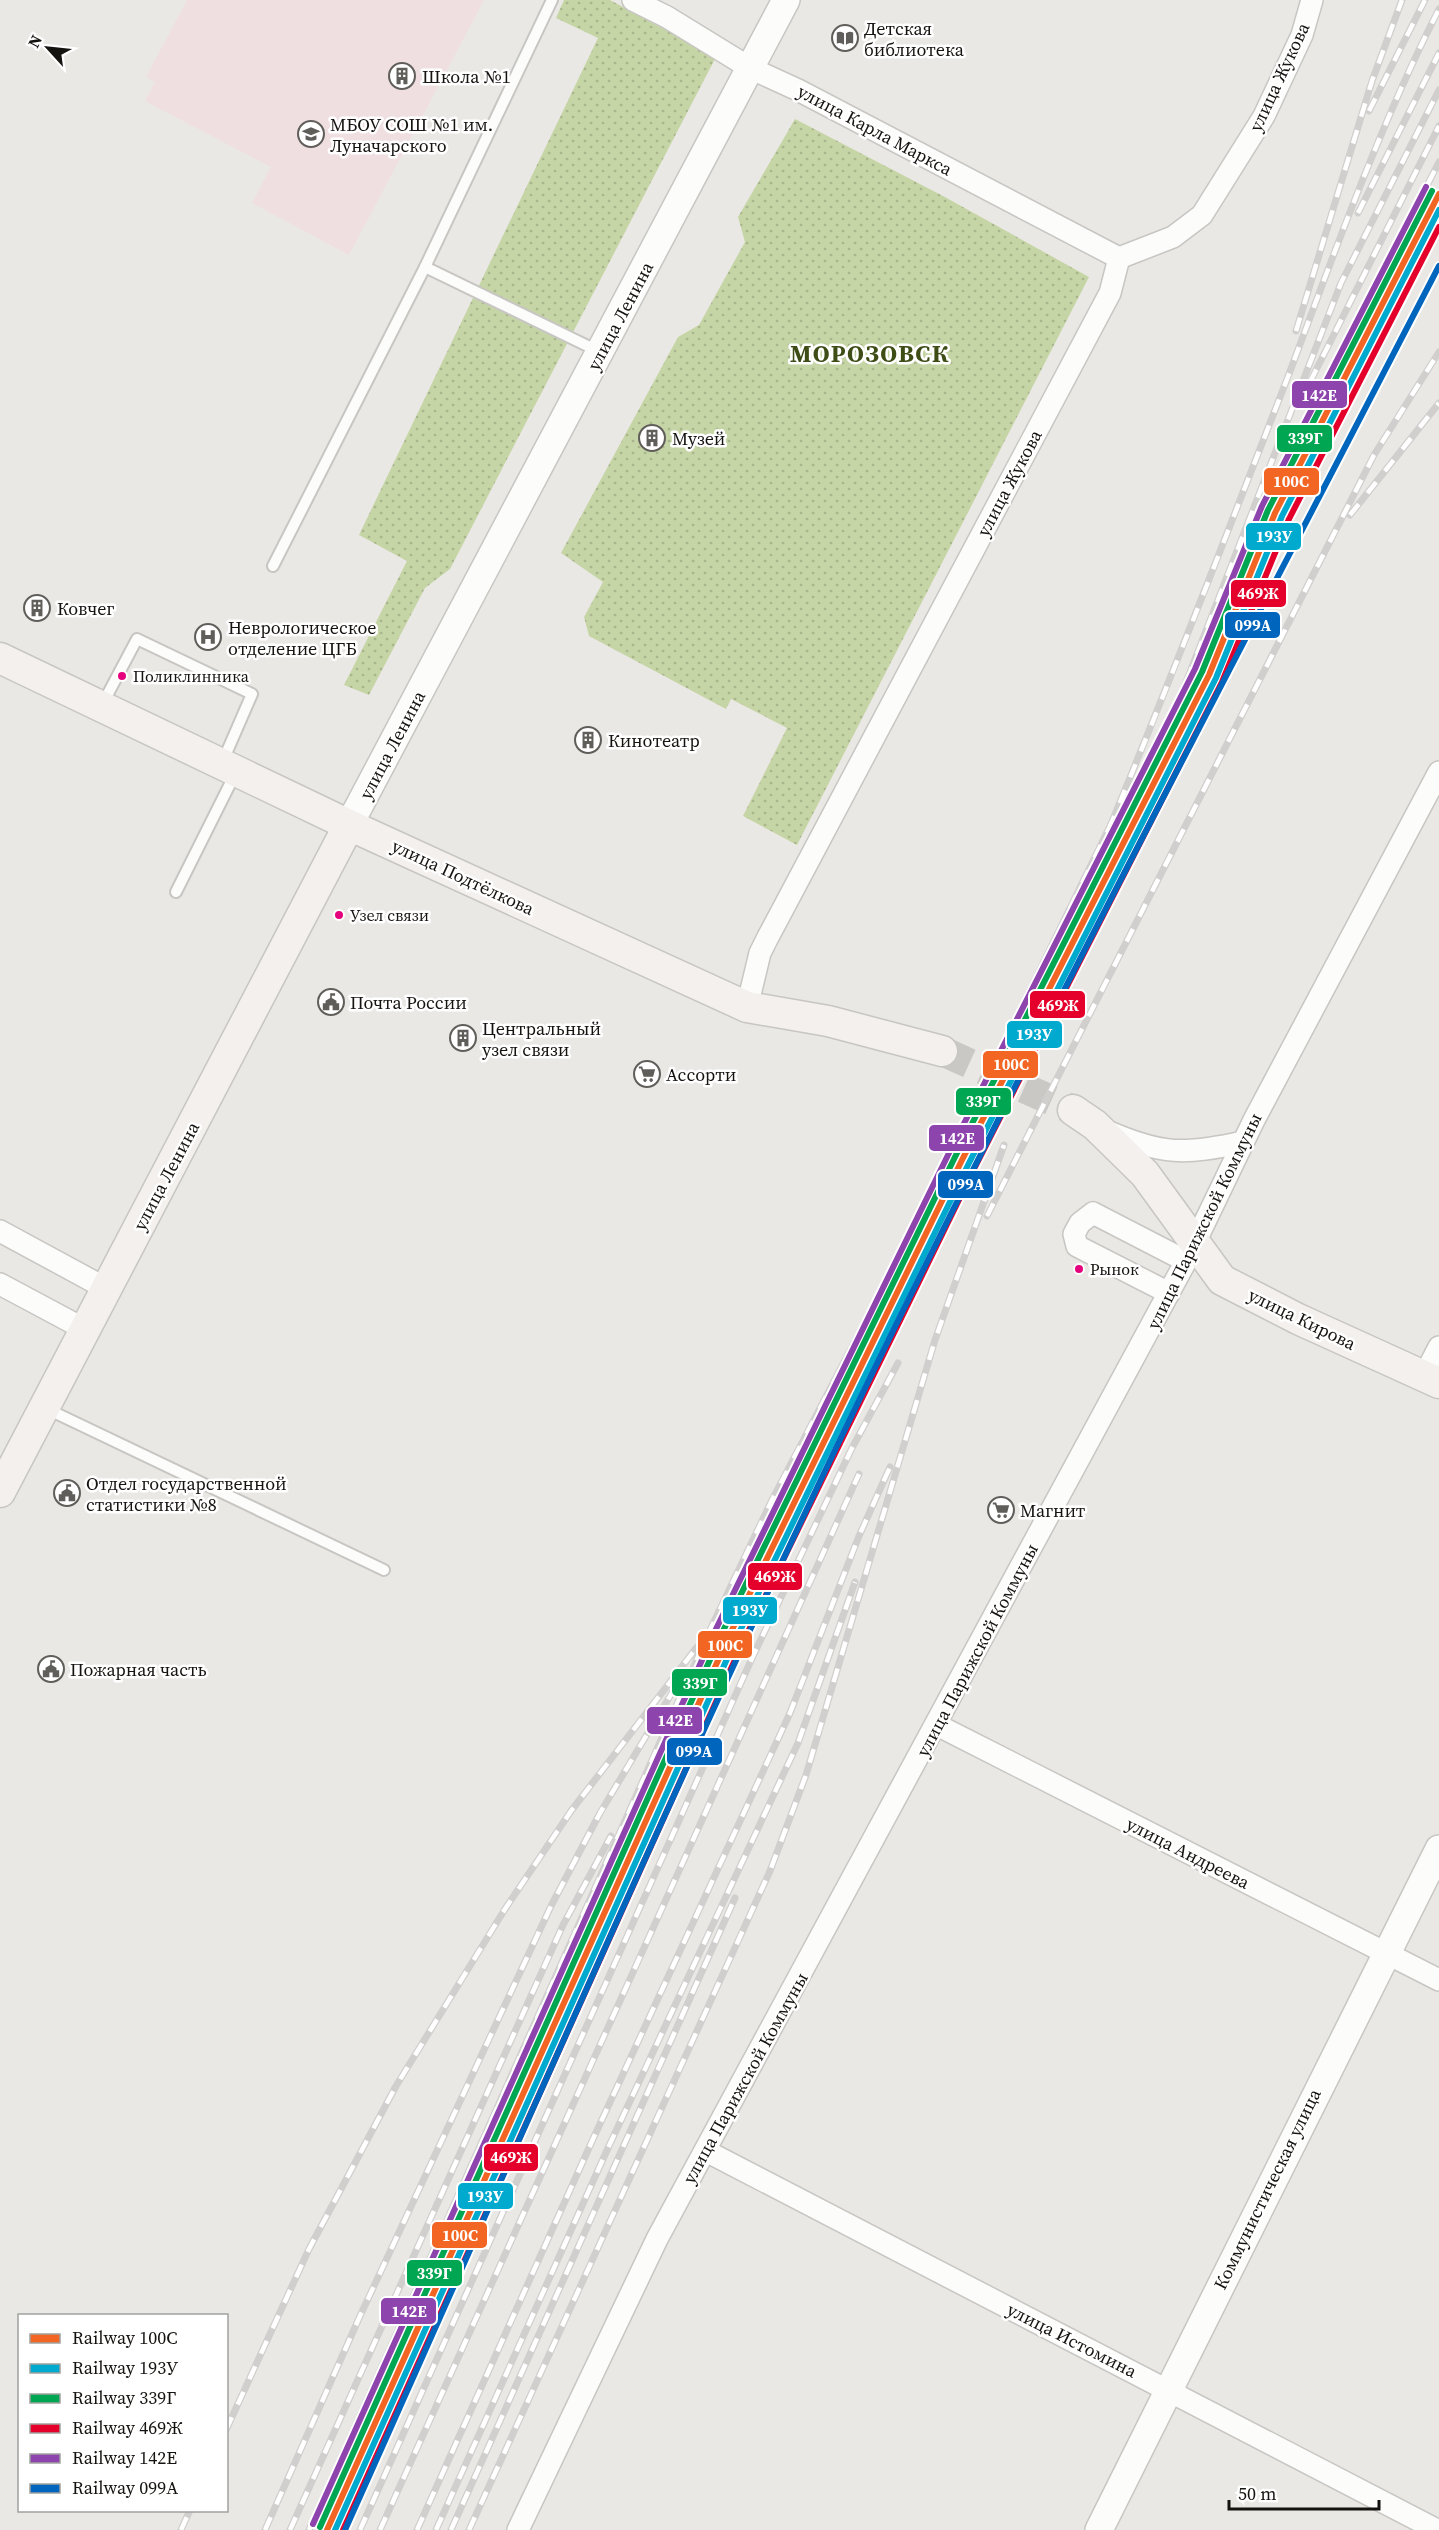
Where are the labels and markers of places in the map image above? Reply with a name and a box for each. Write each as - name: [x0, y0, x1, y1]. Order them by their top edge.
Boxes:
- place label: Детская библиотека: [864, 16, 965, 62]
- library icon: Детская библиотека: [830, 23, 860, 53]
- building icon: Школа №1: [387, 61, 417, 91]
- place label: Школа №1: [422, 64, 511, 89]
- place label: МБОУ СОШ №1 им. Луначарского: [330, 112, 493, 158]
- school or university icon: МБОУ СОШ №1 им. Луначарского: [296, 119, 326, 149]
- building icon: Музей: [637, 423, 667, 453]
- place label: Музей: [672, 426, 725, 451]
- building icon: Ковчег: [22, 593, 52, 623]
- place label: Ковчег: [57, 596, 114, 621]
- place label: Неврологическое отделение ЦГБ: [228, 615, 376, 661]
- hospital icon: Неврологическое отделение ЦГБ: [193, 622, 223, 652]
- place label: Поликлинника: [133, 665, 250, 687]
- marker: Поликлинника: [116, 670, 128, 682]
- building icon: Кинотеатр: [573, 725, 603, 755]
- place label: Кинотеатр: [608, 728, 700, 753]
- place label: Узел связи: [350, 904, 429, 926]
- marker: Узел связи: [333, 909, 345, 921]
- public building icon: Почта России: [316, 987, 346, 1017]
- place label: Почта России: [350, 990, 467, 1015]
- place label: Центральный узел связи: [482, 1016, 601, 1062]
- building icon: Центральный узел связи: [448, 1023, 478, 1053]
- supermarket icon: Ассорти: [632, 1059, 662, 1089]
- place label: Ассорти: [666, 1062, 736, 1087]
- place label: Рынок: [1090, 1258, 1139, 1280]
- marker: Рынок: [1073, 1263, 1085, 1275]
- place label: Отдел государственной статистики №8: [86, 1471, 287, 1517]
- public building icon: Отдел государственной статистики №8: [52, 1478, 82, 1508]
- supermarket icon: Магнит: [986, 1495, 1016, 1525]
- place label: Магнит: [1020, 1498, 1086, 1523]
- public building icon: Пожарная часть: [36, 1654, 66, 1684]
- place label: Пожарная часть: [70, 1657, 207, 1682]

